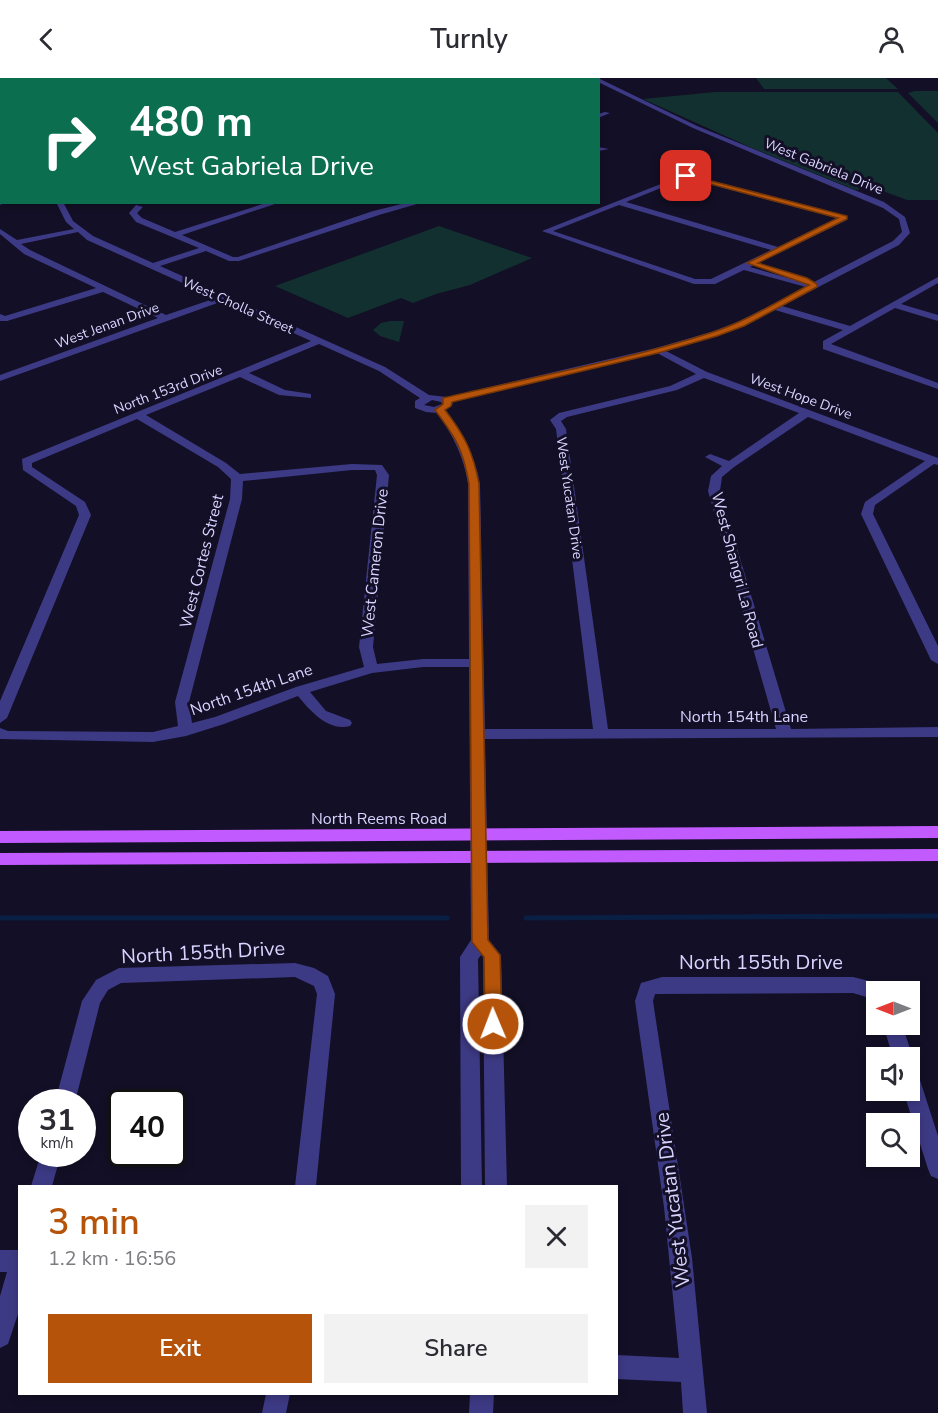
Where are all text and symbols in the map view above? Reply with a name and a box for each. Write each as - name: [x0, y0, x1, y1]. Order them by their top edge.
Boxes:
- text: Turnly: [430, 21, 508, 58]
- icon: back: [30, 23, 63, 56]
- icon: person: [875, 23, 908, 56]
- text: 480 m: [129, 94, 253, 151]
- icon: right: [30, 102, 108, 180]
- street label: West Gabriela Drive: [761, 134, 886, 199]
- text: West Gabriela Drive: [129, 148, 374, 185]
- pin: [660, 150, 711, 201]
- icon: arrive: [669, 159, 702, 192]
- street label: West Cholla Street: [179, 272, 296, 339]
- street label: West Jenan Drive: [53, 298, 162, 353]
- street label: North 153rd Drive: [111, 360, 225, 419]
- street label: West Hope Drive: [747, 369, 855, 424]
- street label: West Yucatan Drive: [552, 436, 587, 560]
- street label: West Cameron Drive: [356, 488, 394, 639]
- street label: West Shangri La Road: [706, 490, 768, 651]
- street label: West Cortes Street: [175, 492, 229, 630]
- street label: North 154th Lane: [187, 659, 315, 721]
- street label: North 154th Lane: [680, 706, 808, 728]
- street label: North Reems Road: [311, 808, 447, 830]
- street label: North 155th Drive: [120, 935, 286, 970]
- street label: North 155th Drive: [679, 949, 843, 976]
- north arrow: [866, 981, 920, 1035]
- map controls: [866, 981, 920, 1167]
- position arrow: [461, 992, 525, 1056]
- button: sound: [866, 1047, 920, 1101]
- speed limit sign: 40: [108, 1089, 186, 1167]
- text: 31: [39, 1100, 75, 1141]
- street label: West Yucatan Drive: [648, 1111, 697, 1289]
- button: search: [866, 1113, 920, 1167]
- text: km/h: [40, 1133, 74, 1153]
- text: 3 min: [48, 1198, 140, 1247]
- button: close: [525, 1205, 588, 1268]
- text: 1.2 km · 16:56: [48, 1245, 176, 1272]
- button: Exit: [48, 1314, 312, 1383]
- button: Share: [324, 1314, 588, 1383]

